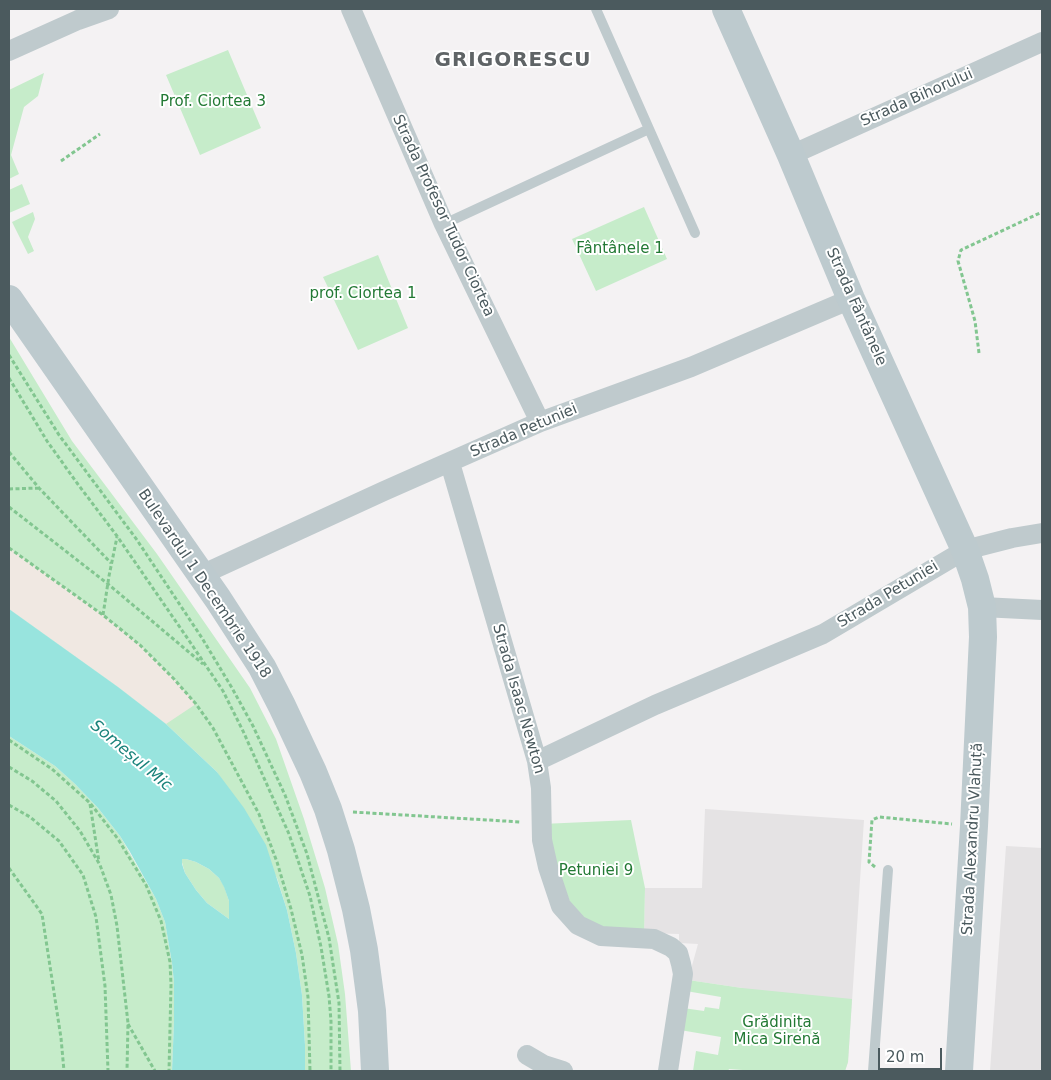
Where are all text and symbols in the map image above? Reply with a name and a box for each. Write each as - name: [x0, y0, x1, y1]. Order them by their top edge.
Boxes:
- district label: GRIGORESCU: [433, 49, 593, 73]
- street label: Strada Bihorului: [858, 65, 976, 131]
- park label: Prof. Ciortea 3: [160, 93, 266, 111]
- street label: Strada Profesor Tudor Ciortea: [388, 112, 498, 320]
- park label: Fântânele 1: [576, 240, 664, 258]
- street label: Strada Fântânele: [822, 245, 890, 369]
- park label: prof. Ciortea 1: [310, 285, 416, 303]
- street label: Strada Petuniei: [468, 400, 580, 462]
- street label: Bulevardul 1 Decembrie 1918: [134, 486, 274, 682]
- street label: Strada Petuniei: [834, 558, 942, 632]
- street label: Strada Isaac Newton: [488, 622, 548, 776]
- water label: Someșul Mic: [86, 716, 176, 796]
- street label: Strada Alexandru Vlahuță: [959, 742, 987, 936]
- park label: Petuniei 9: [559, 862, 633, 880]
- park label: Grădinița Mica Sirenă: [734, 1014, 820, 1049]
- scale bar: [881, 1038, 945, 1070]
- text: 20 m: [886, 1048, 924, 1066]

